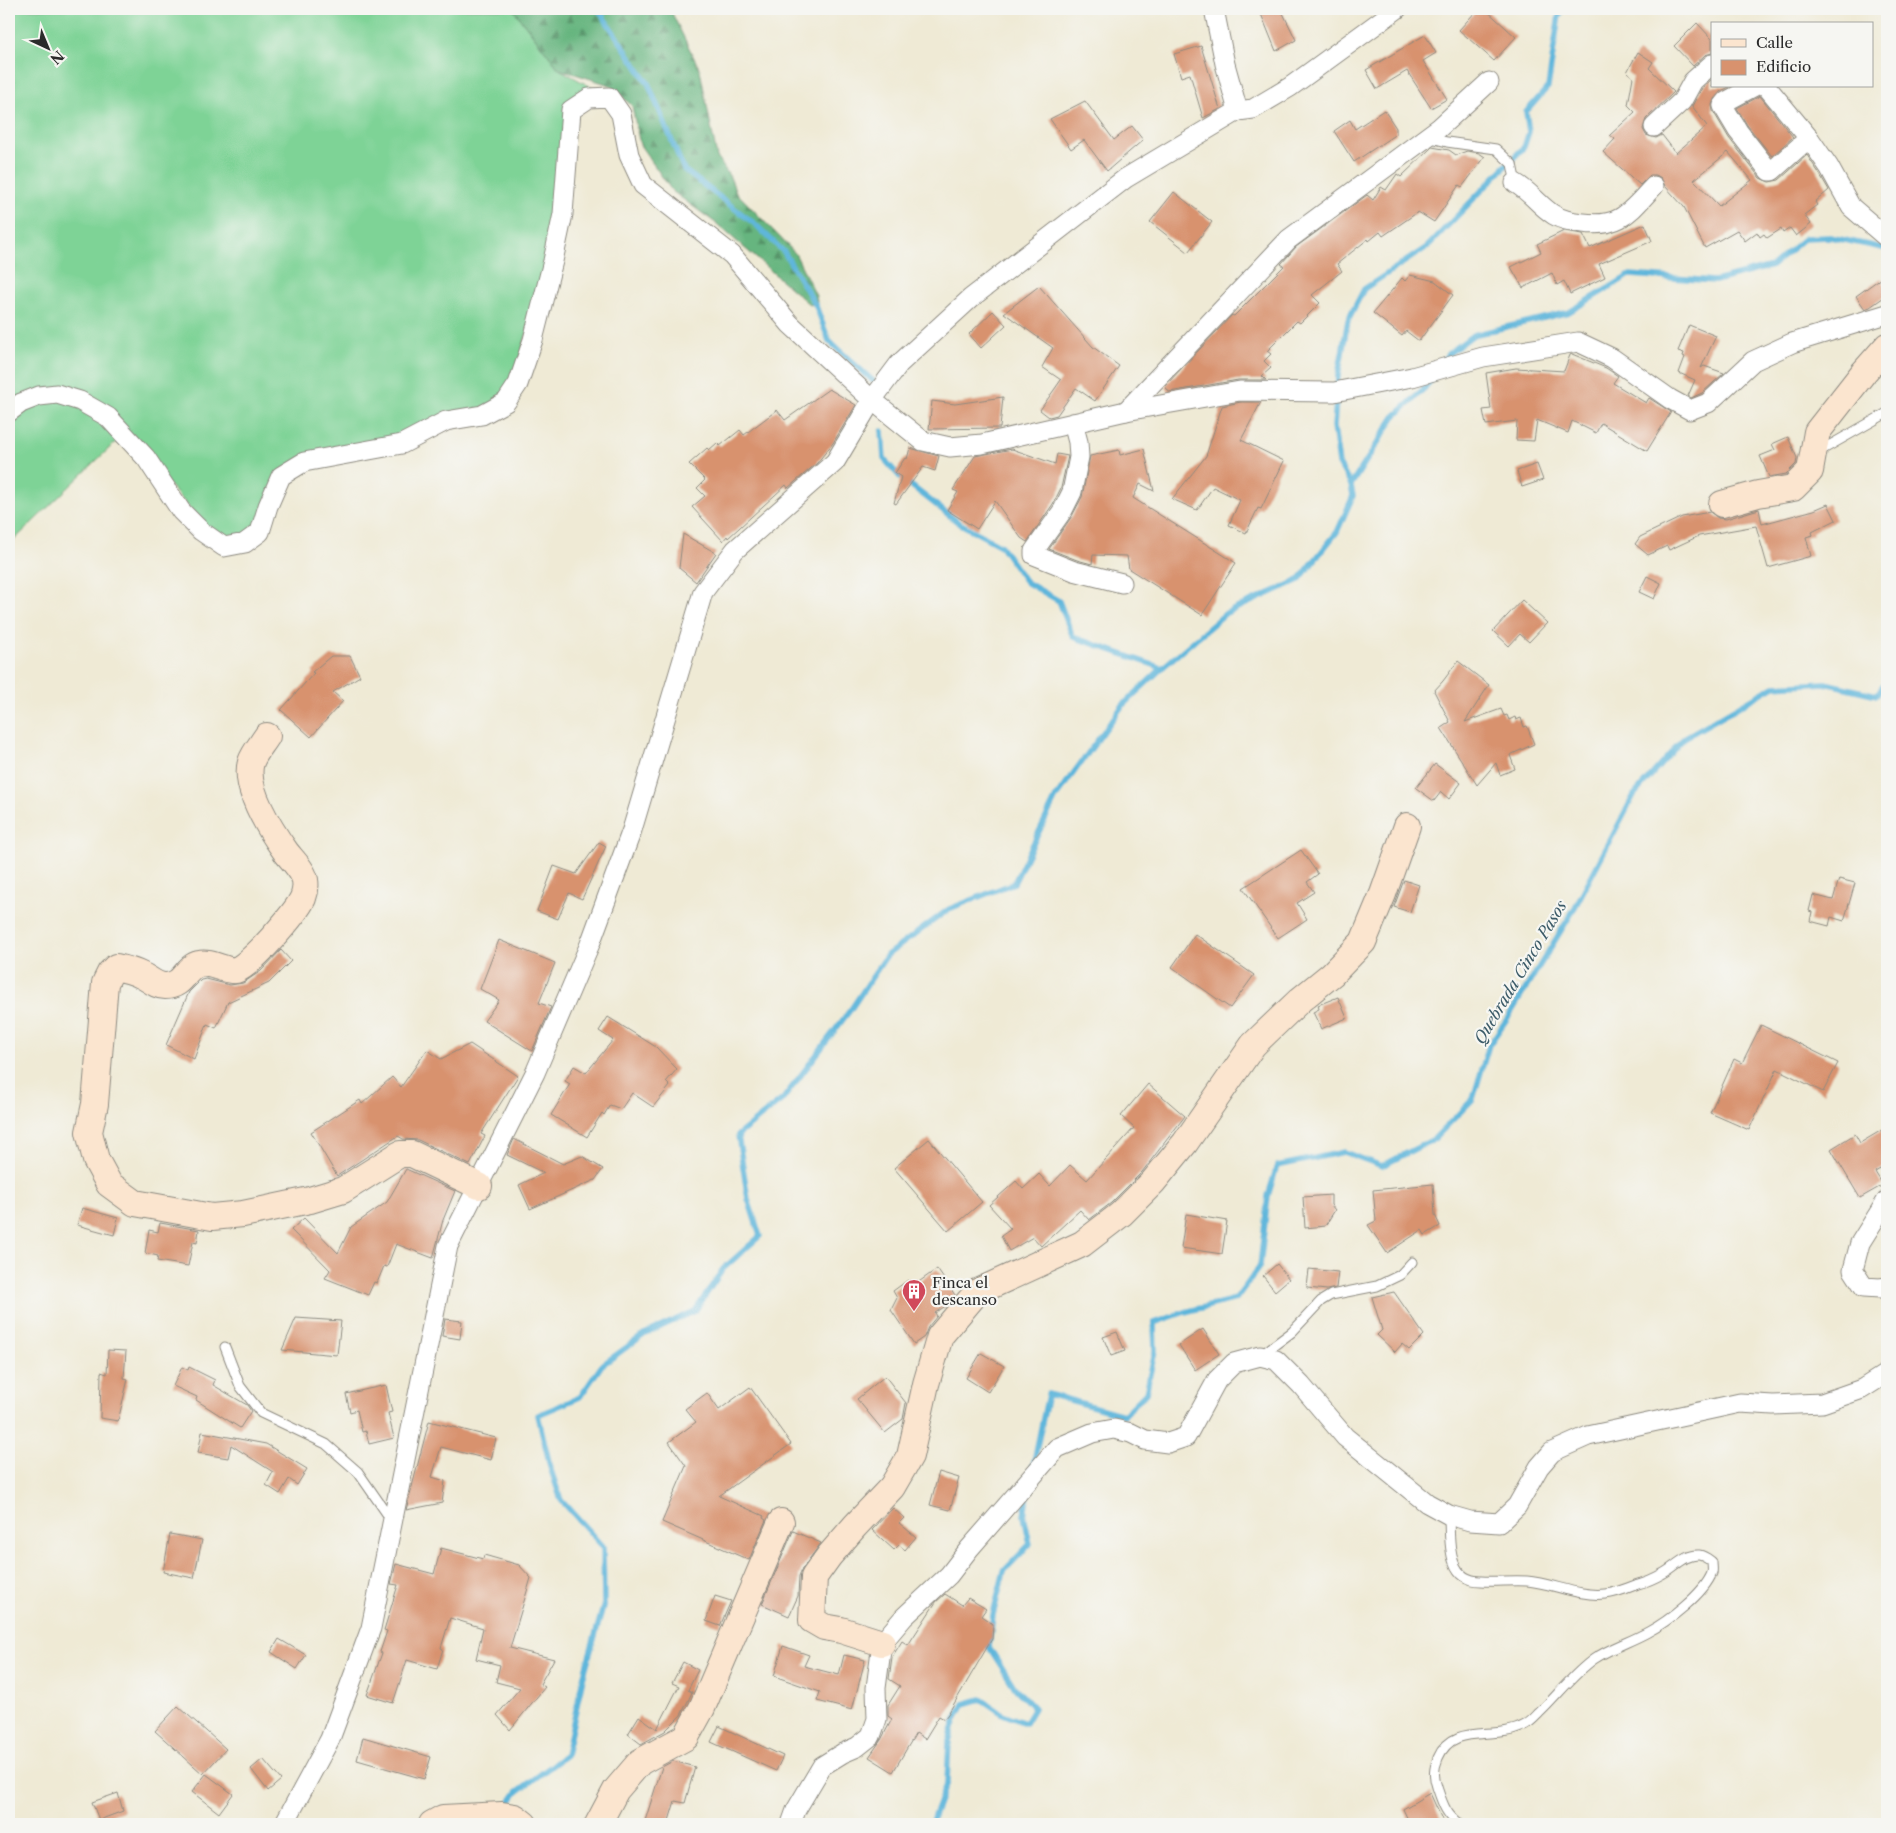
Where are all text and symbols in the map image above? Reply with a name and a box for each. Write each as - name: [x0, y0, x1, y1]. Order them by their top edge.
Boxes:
- north arrow: [22, 22, 72, 72]
- legend: [1711, 22, 1874, 88]
- text: Calle: [1756, 33, 1793, 52]
- text: N: [46, 47, 68, 68]
- text: Edificio: [1756, 57, 1811, 76]
- water label: Quebrada Cinco Pasos: [1469, 897, 1571, 1047]
- place label: Finca el descanso: [932, 1273, 997, 1309]
- building icon: Finca el descanso: [901, 1278, 927, 1312]

